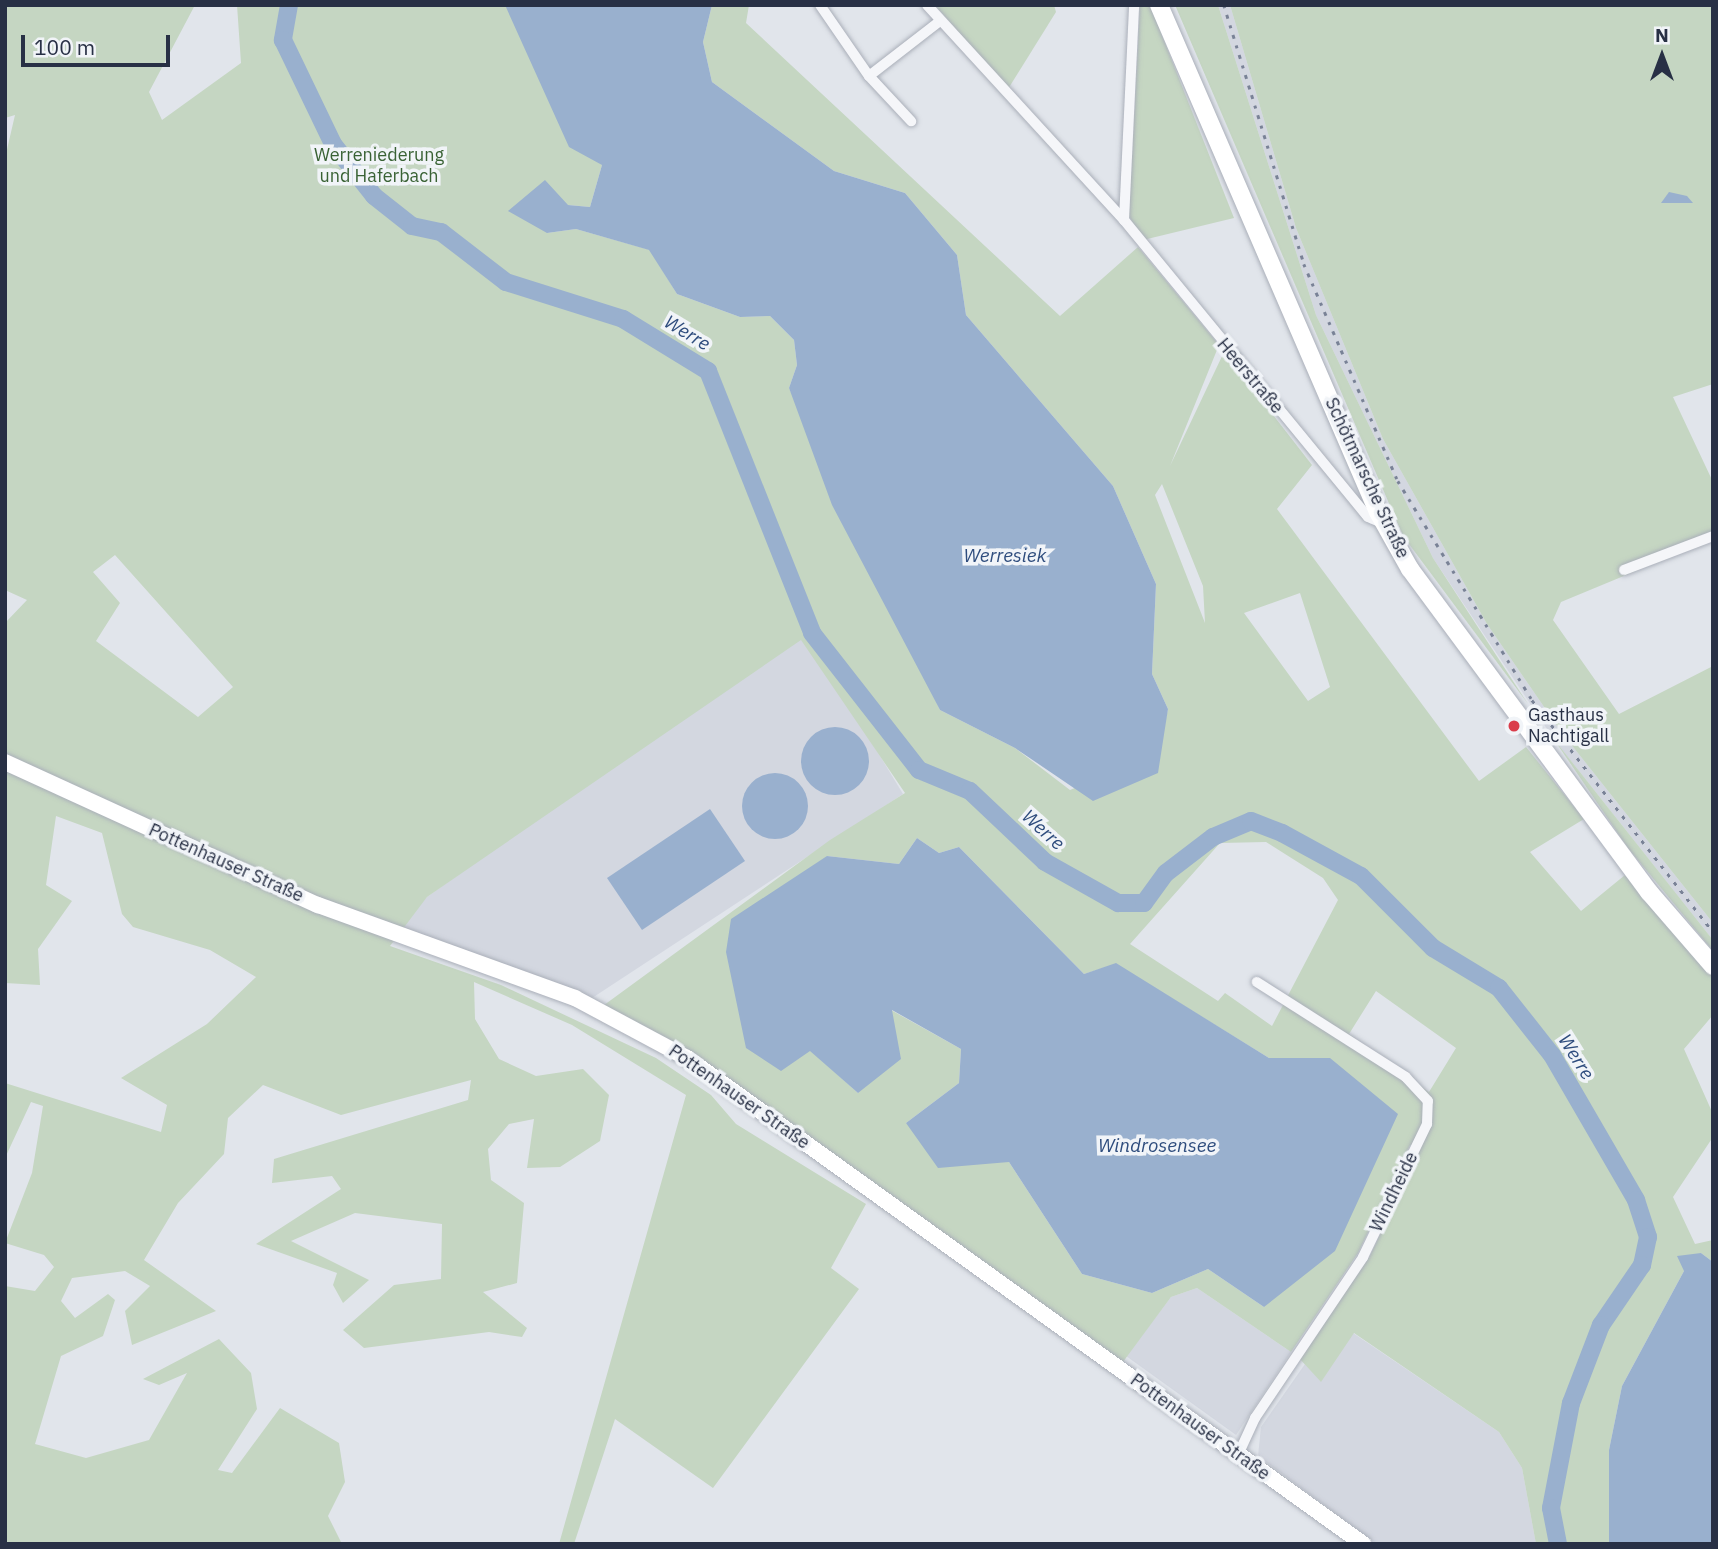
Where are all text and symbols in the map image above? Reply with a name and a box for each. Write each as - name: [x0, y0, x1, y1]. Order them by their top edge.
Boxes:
- scale bar: [24, 21, 173, 65]
- north arrow: [1627, 21, 1697, 91]
- text: N: [1655, 23, 1669, 47]
- text: 100 m: [34, 33, 95, 61]
- park label: Werreniederung und Haferbach: [314, 145, 444, 188]
- water label: Werre: [660, 311, 714, 355]
- street label: Heerstraße: [1212, 334, 1288, 418]
- street label: Schötmarsche Straße: [1320, 394, 1414, 562]
- water label: Werresiek: [964, 545, 1046, 567]
- place label: Gasthaus Nachtigall: [1528, 705, 1609, 748]
- marker: Gasthaus Nachtigall: [1506, 718, 1522, 734]
- water label: Werre: [1017, 805, 1069, 855]
- street label: Pottenhauser Straße: [145, 819, 307, 907]
- water label: Werre: [1553, 1030, 1599, 1084]
- street label: Pottenhauser Straße: [664, 1040, 814, 1154]
- water label: Windrosensee: [1098, 1135, 1216, 1157]
- street label: Windheide: [1365, 1149, 1423, 1235]
- street label: Pottenhauser Straße: [1126, 1369, 1274, 1485]

